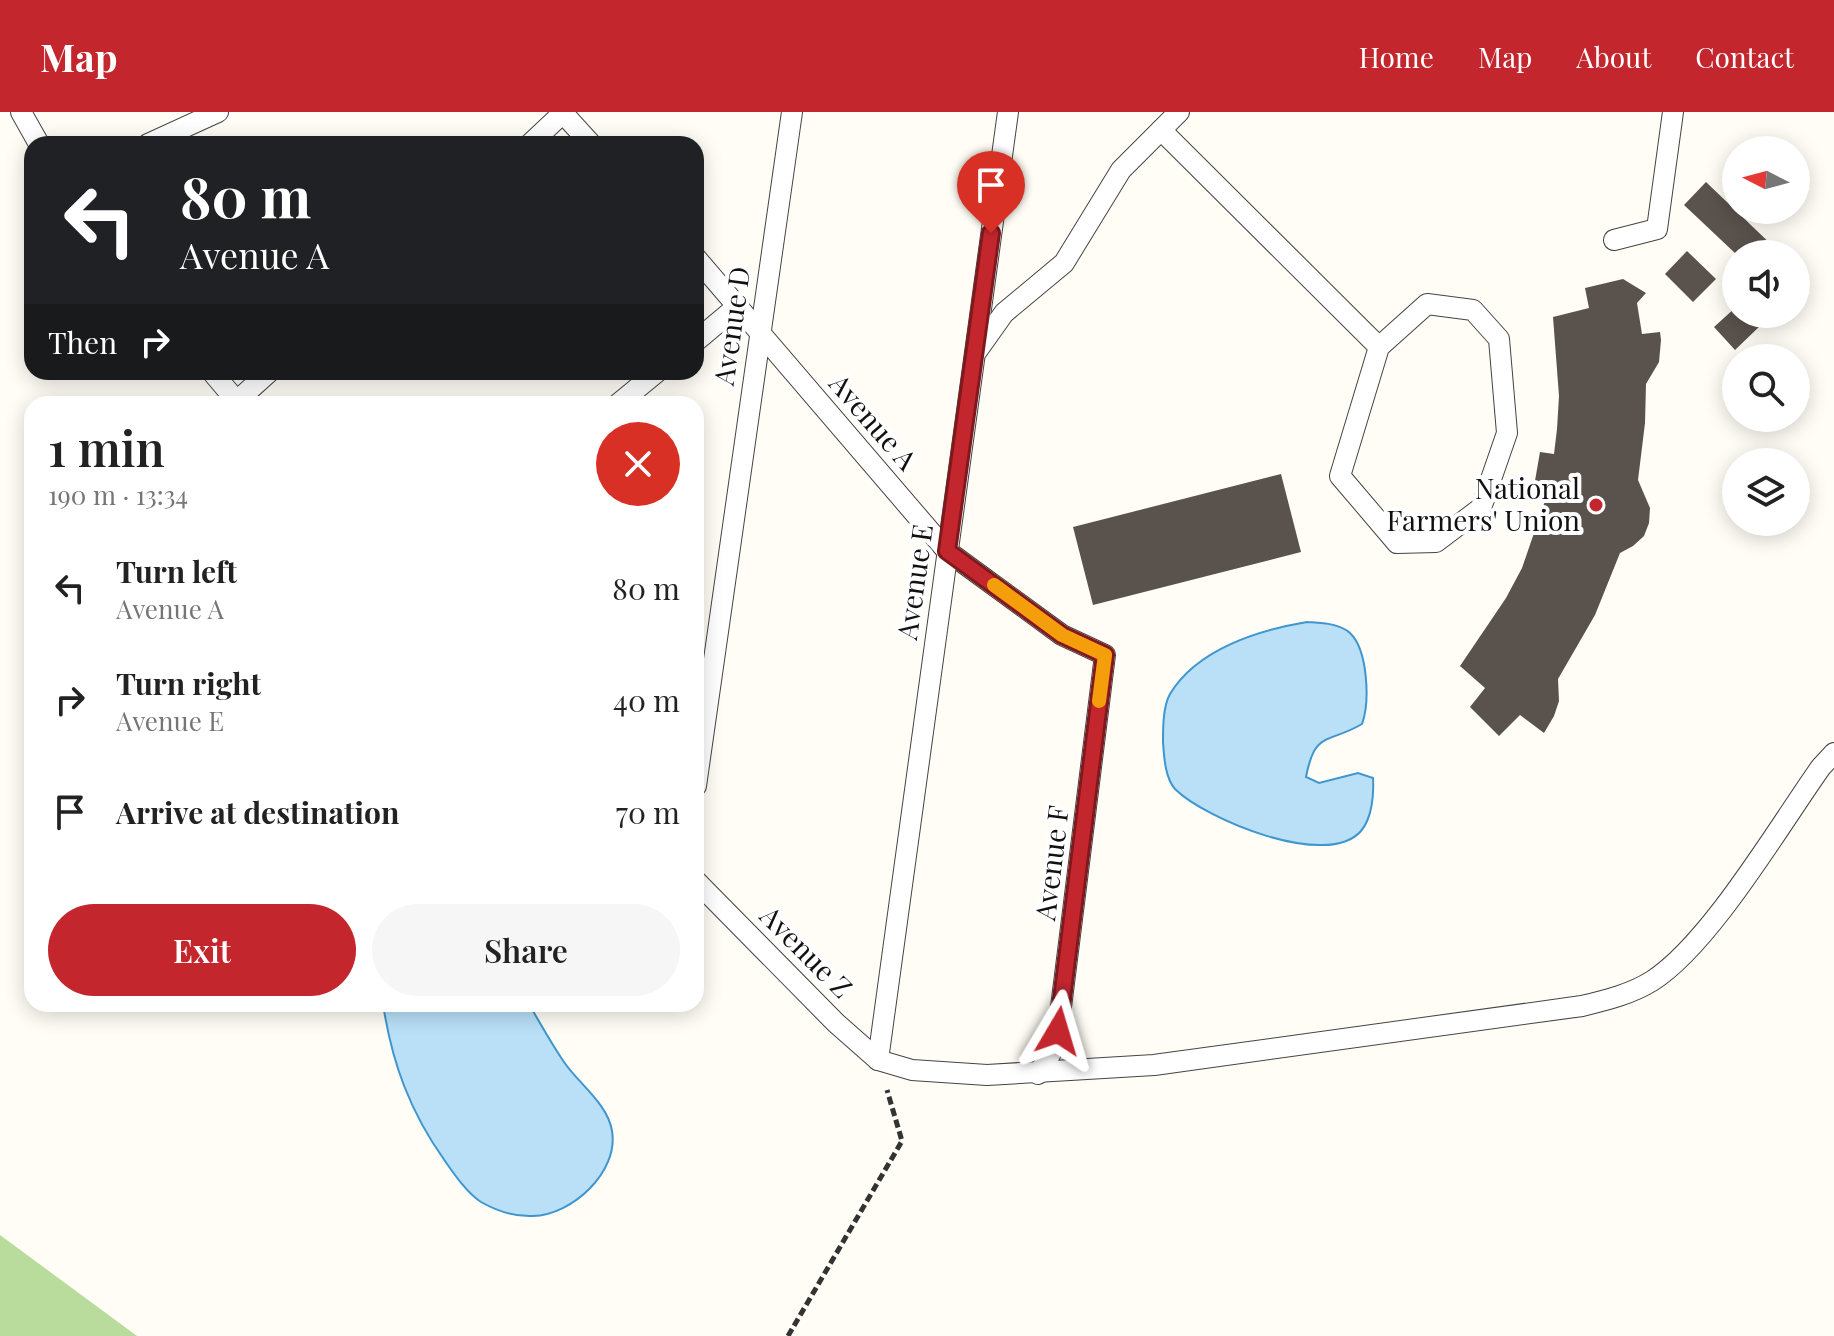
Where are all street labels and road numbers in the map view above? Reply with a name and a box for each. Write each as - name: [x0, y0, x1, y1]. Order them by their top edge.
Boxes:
- street label: Avenue D: [704, 264, 757, 389]
- street label: Avenue A: [821, 364, 926, 477]
- street label: Avenue E: [887, 522, 940, 643]
- street label: Avenue F: [1025, 803, 1076, 923]
- street label: Avenue Z: [752, 896, 861, 1005]

